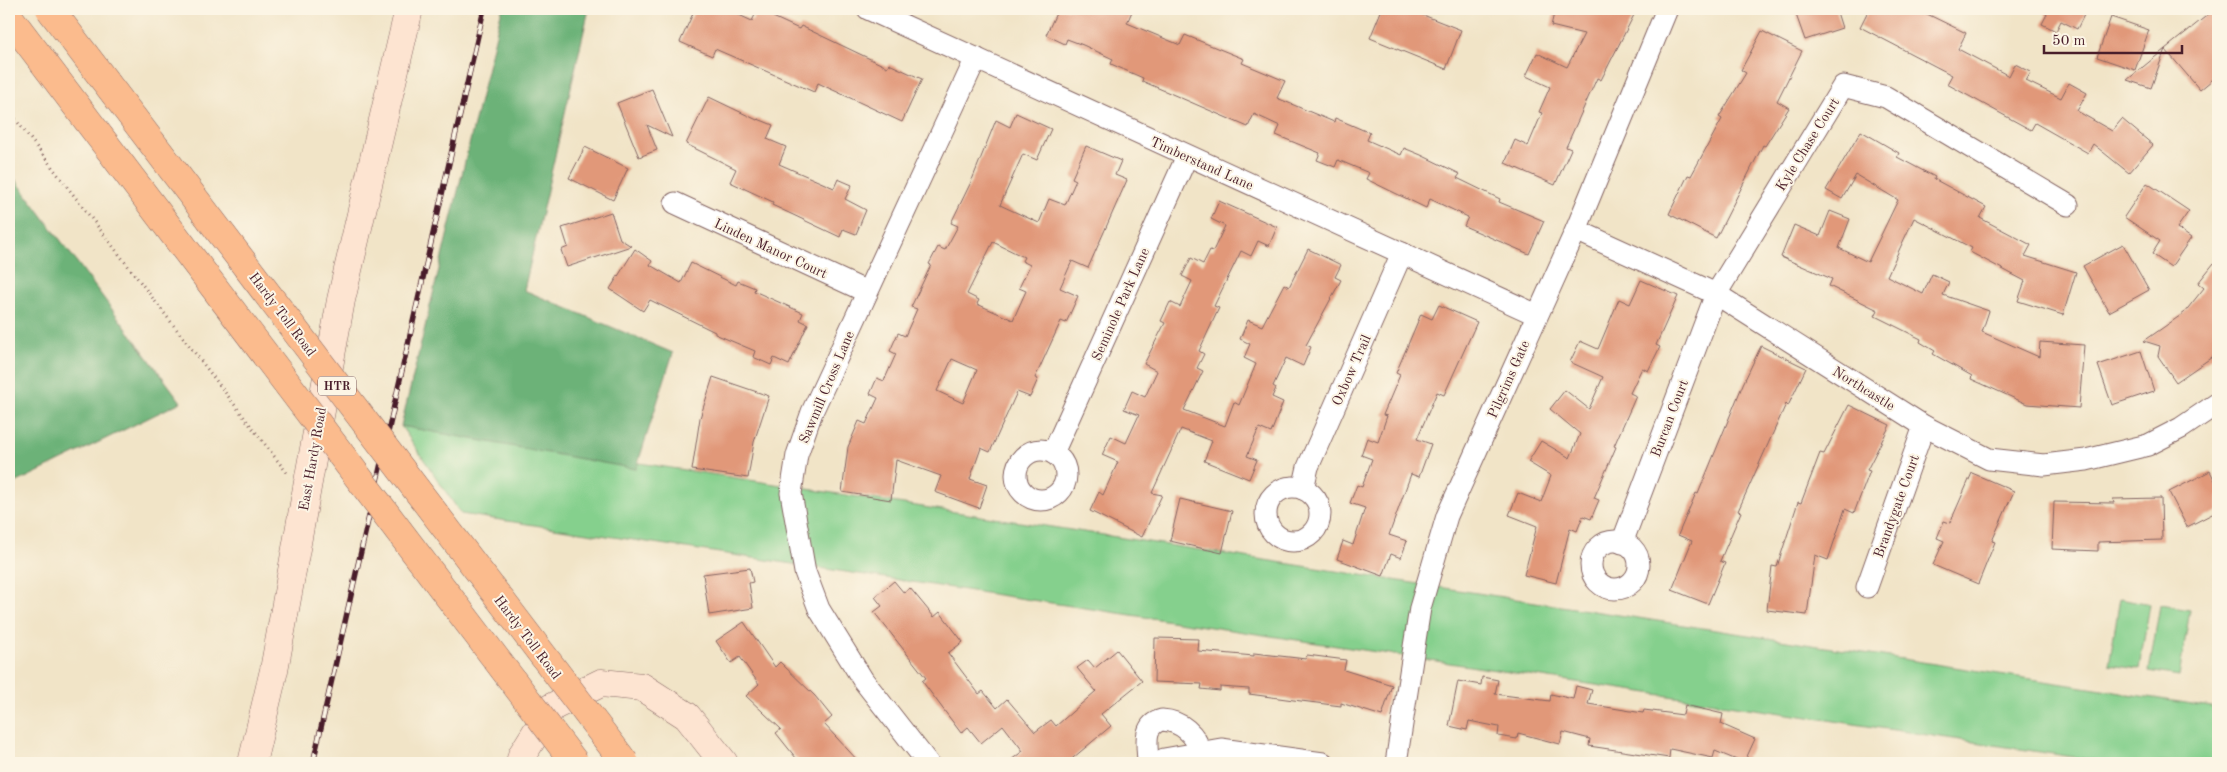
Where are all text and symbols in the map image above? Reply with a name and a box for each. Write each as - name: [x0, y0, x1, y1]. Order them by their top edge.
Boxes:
- scale bar: [2044, 22, 2182, 54]
- text: 50 m: [2052, 34, 2086, 49]
- street label: Kyle Chase Court: [1774, 95, 1842, 194]
- street label: Timberstand Lane: [1148, 135, 1255, 193]
- street label: Linden Manor Court: [712, 217, 829, 281]
- street label: Seminole Park Lane: [1090, 246, 1152, 363]
- street label: Hardy Toll Road: [246, 270, 318, 359]
- street label: Sawmill Cross Lane: [797, 329, 857, 446]
- street label: Oxbow Trail: [1330, 333, 1374, 408]
- street label: Pilgrims Gate: [1486, 338, 1532, 420]
- street label: Northcastle: [1830, 364, 1897, 413]
- road number: HTR: [318, 376, 356, 396]
- street label: Burcan Court: [1649, 378, 1691, 459]
- street label: East Hardy Road: [297, 406, 329, 512]
- street label: Brandygate Court: [1872, 453, 1922, 560]
- street label: Hardy Toll Road: [491, 593, 563, 682]

